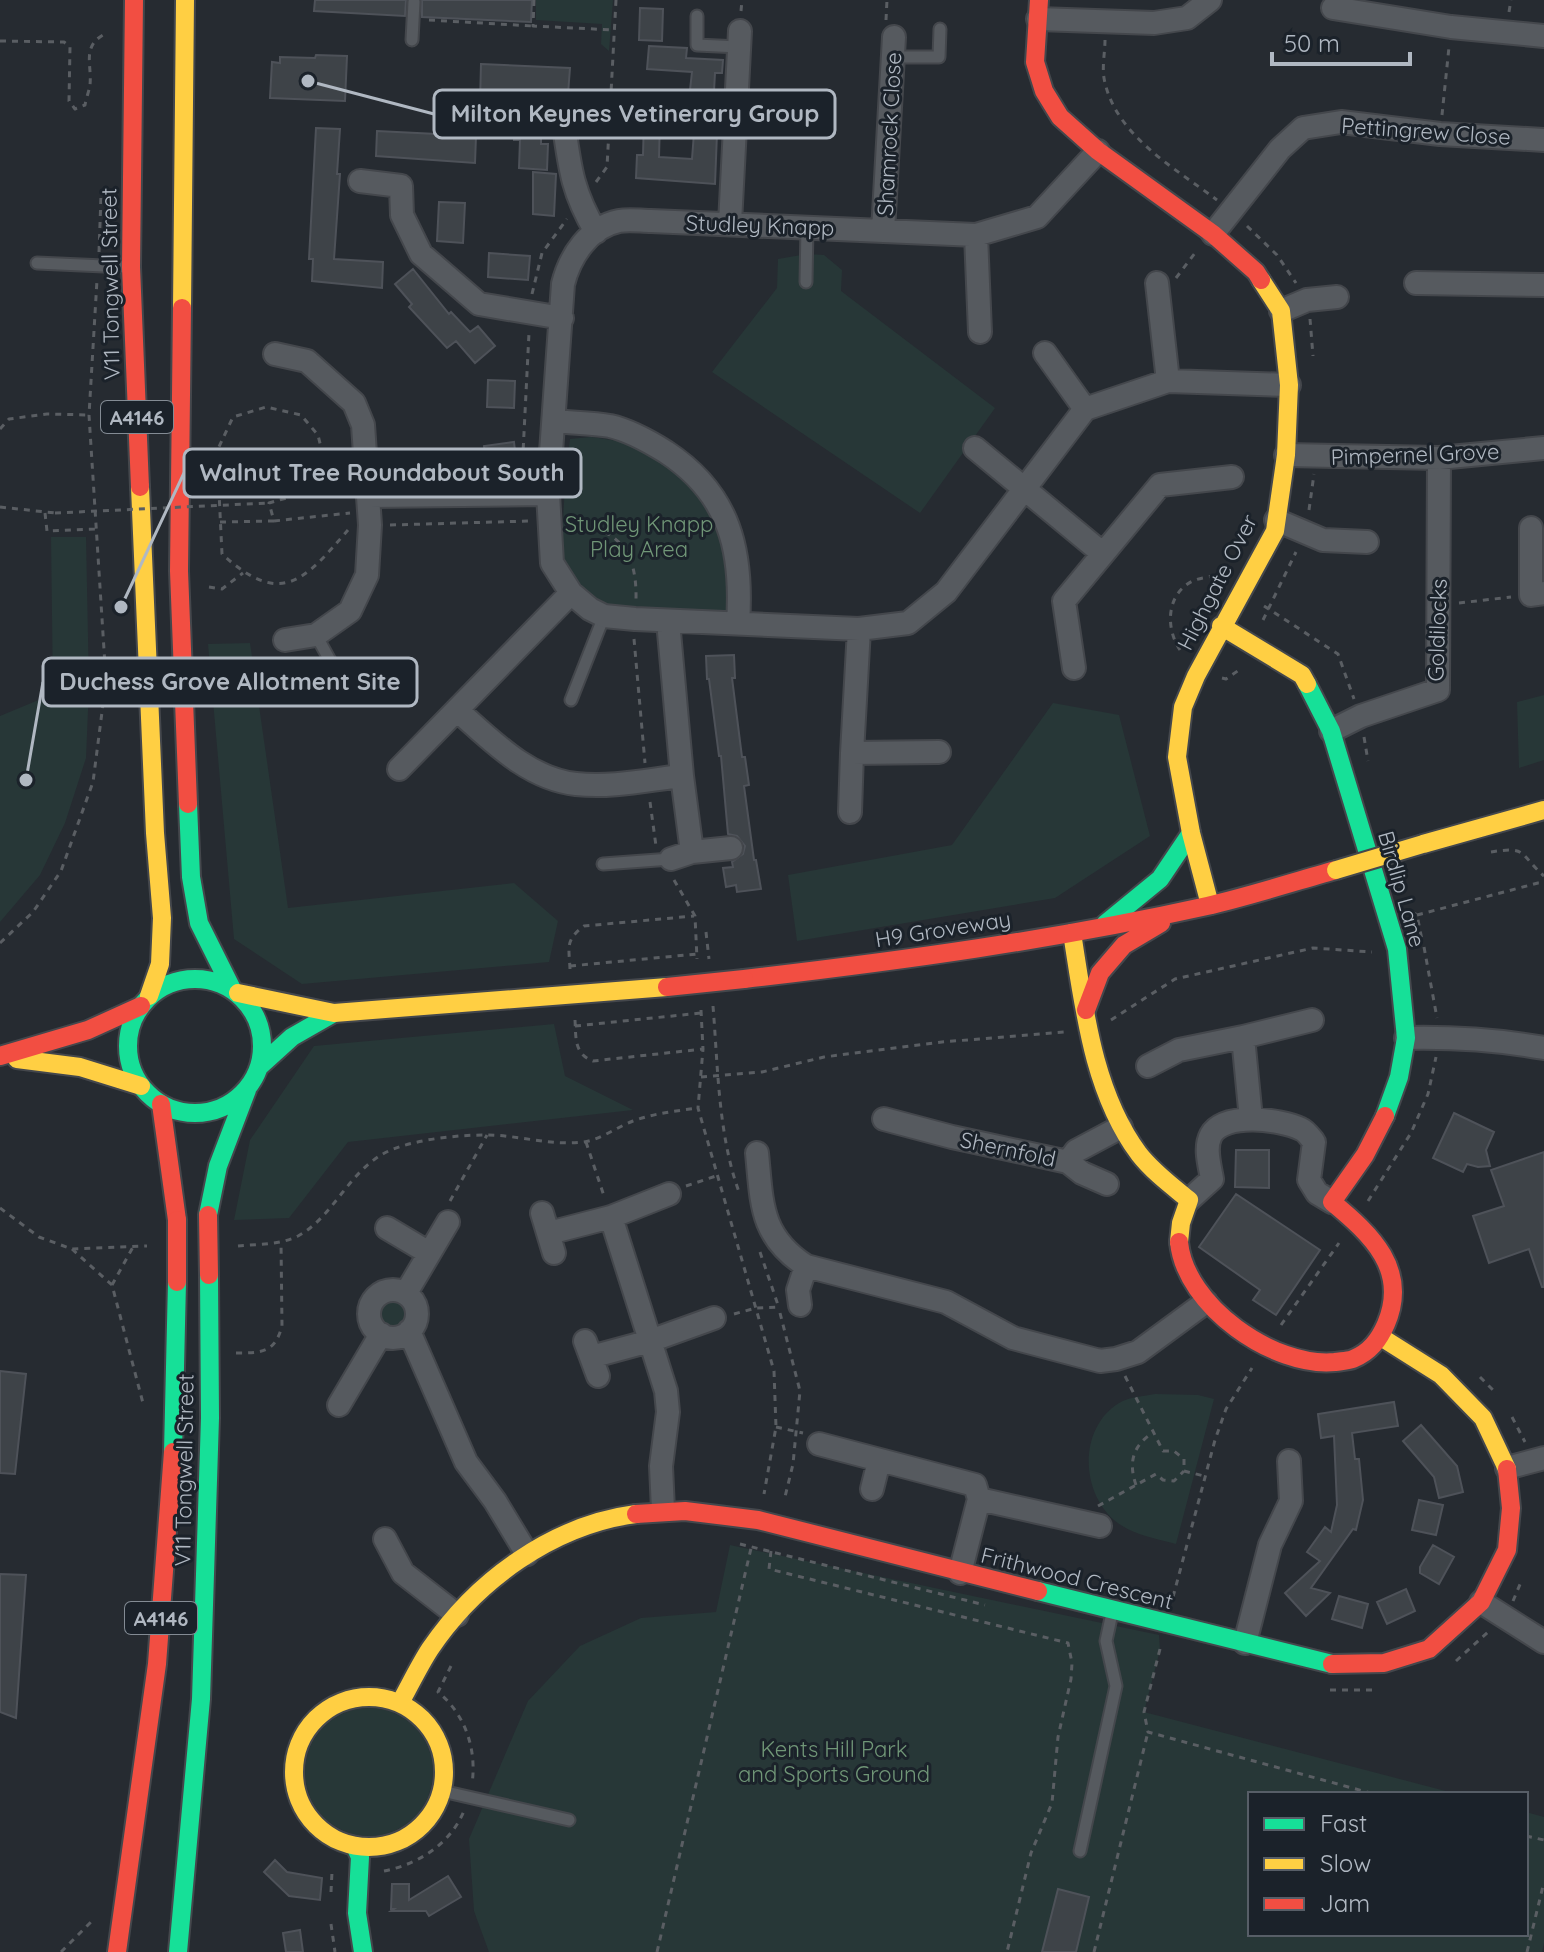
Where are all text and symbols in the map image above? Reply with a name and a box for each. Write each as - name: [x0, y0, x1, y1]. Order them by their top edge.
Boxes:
- scale bar: [1272, 16, 1410, 66]
- text: 50 m: [1284, 28, 1340, 58]
- street label: Shamrock Close: [871, 51, 907, 217]
- callout: Milton Keynes Vetinerary Group: [434, 90, 835, 138]
- text: Milton Keynes Vetinerary Group: [451, 98, 819, 128]
- street label: Pettingrew Close: [1340, 111, 1512, 151]
- street label: V11 Tongwell Street: [94, 188, 126, 380]
- street label: Studley Knapp: [685, 208, 835, 242]
- road number: A4146: [101, 401, 173, 433]
- street label: Pimpernel Grove: [1330, 437, 1500, 471]
- callout: Walnut Tree Roundabout South: [184, 449, 581, 497]
- text: Walnut Tree Roundabout South: [199, 457, 565, 487]
- street label: Highgate Over: [1171, 509, 1263, 655]
- park label: Studley Knapp Play Area: [565, 510, 713, 563]
- street label: Goldilocks: [1421, 578, 1453, 682]
- callout: Duchess Grove Allotment Site: [43, 658, 417, 706]
- text: Duchess Grove Allotment Site: [59, 666, 401, 696]
- street label: Birdlip Lane: [1372, 828, 1432, 950]
- street label: H9 Groveway: [873, 904, 1013, 954]
- street label: Shernfold: [958, 1125, 1058, 1173]
- street label: V11 Tongwell Street: [168, 1374, 200, 1566]
- street label: Frithwood Crescent: [978, 1541, 1176, 1615]
- road number: A4146: [125, 1602, 197, 1634]
- park label: Kents Hill Park and Sports Ground: [738, 1735, 930, 1788]
- legend: [1248, 1792, 1528, 1936]
- text: Fast: [1320, 1808, 1367, 1838]
- text: Slow: [1320, 1848, 1371, 1878]
- text: Jam: [1320, 1888, 1370, 1918]

